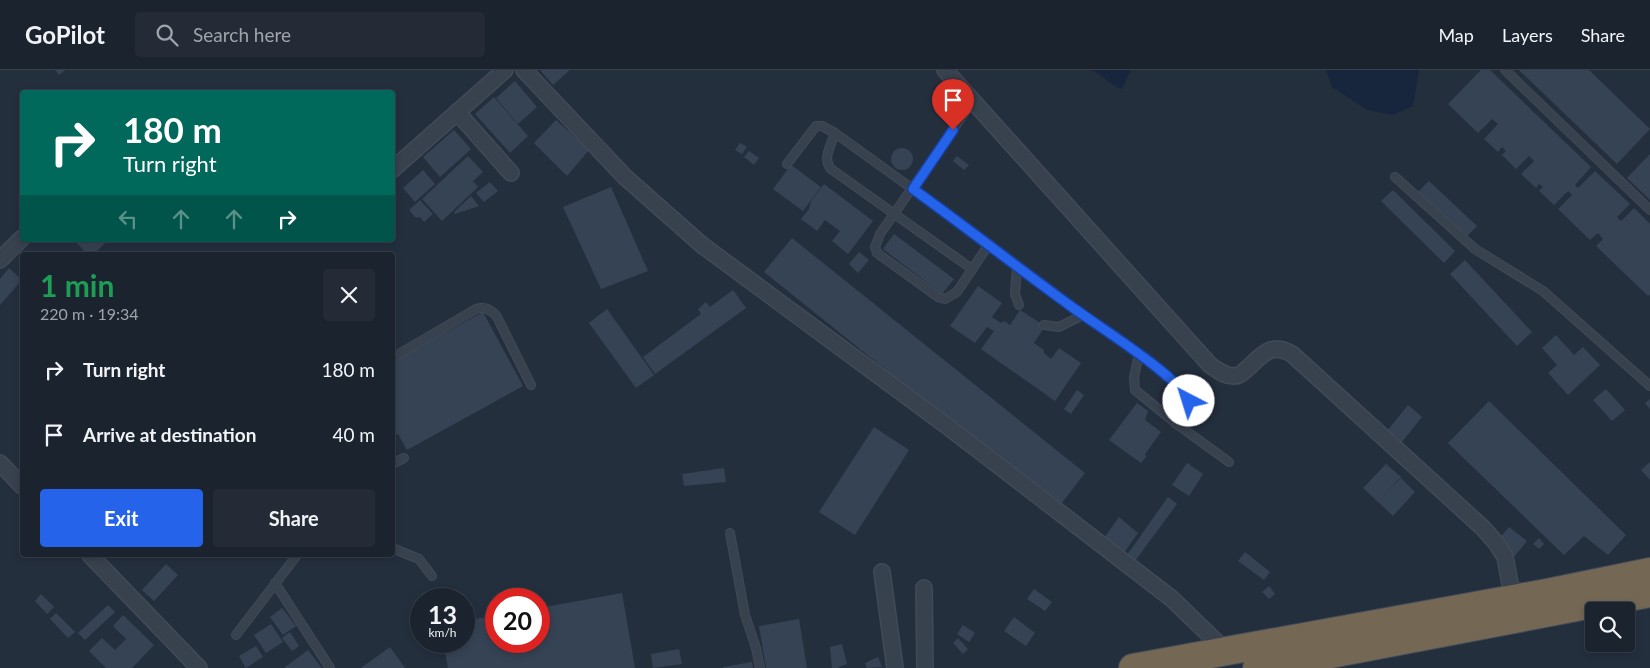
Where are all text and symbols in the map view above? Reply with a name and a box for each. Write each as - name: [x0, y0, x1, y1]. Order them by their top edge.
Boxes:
- search box: [135, 12, 485, 57]
- text: GoPilot: [25, 20, 105, 49]
- icon: search: [153, 21, 181, 49]
- text: Search here: [193, 23, 291, 46]
- text: Map: [1438, 24, 1474, 46]
- text: Layers: [1502, 24, 1553, 46]
- text: Share: [1581, 24, 1625, 46]
- pin: [932, 79, 974, 130]
- icon: arrive: [939, 86, 967, 114]
- text: 180 m: [123, 108, 222, 150]
- icon: right: [40, 110, 105, 175]
- text: Turn right: [123, 150, 217, 177]
- icon: left: [114, 205, 142, 233]
- icon: ahead: [167, 205, 195, 233]
- icon: ahead: [220, 205, 248, 233]
- icon: right: [273, 205, 301, 233]
- text: 1 min: [40, 267, 114, 303]
- button: close: [323, 269, 375, 321]
- text: 220 m · 19:34: [40, 304, 139, 323]
- icon: right: [40, 356, 68, 384]
- text: Turn right: [83, 358, 165, 381]
- text: 180 m: [321, 358, 375, 381]
- position arrow: [1162, 374, 1214, 426]
- icon: arrive: [40, 421, 68, 449]
- text: Arrive at destination: [83, 423, 256, 446]
- text: 40 m: [332, 423, 375, 446]
- button: Exit: [40, 489, 203, 547]
- button: Share: [213, 489, 375, 547]
- speed limit sign: 20: [485, 588, 550, 653]
- text: 13: [428, 599, 457, 629]
- map controls: [1585, 602, 1635, 652]
- button: search: [1585, 602, 1635, 652]
- text: km/h: [428, 625, 457, 640]

